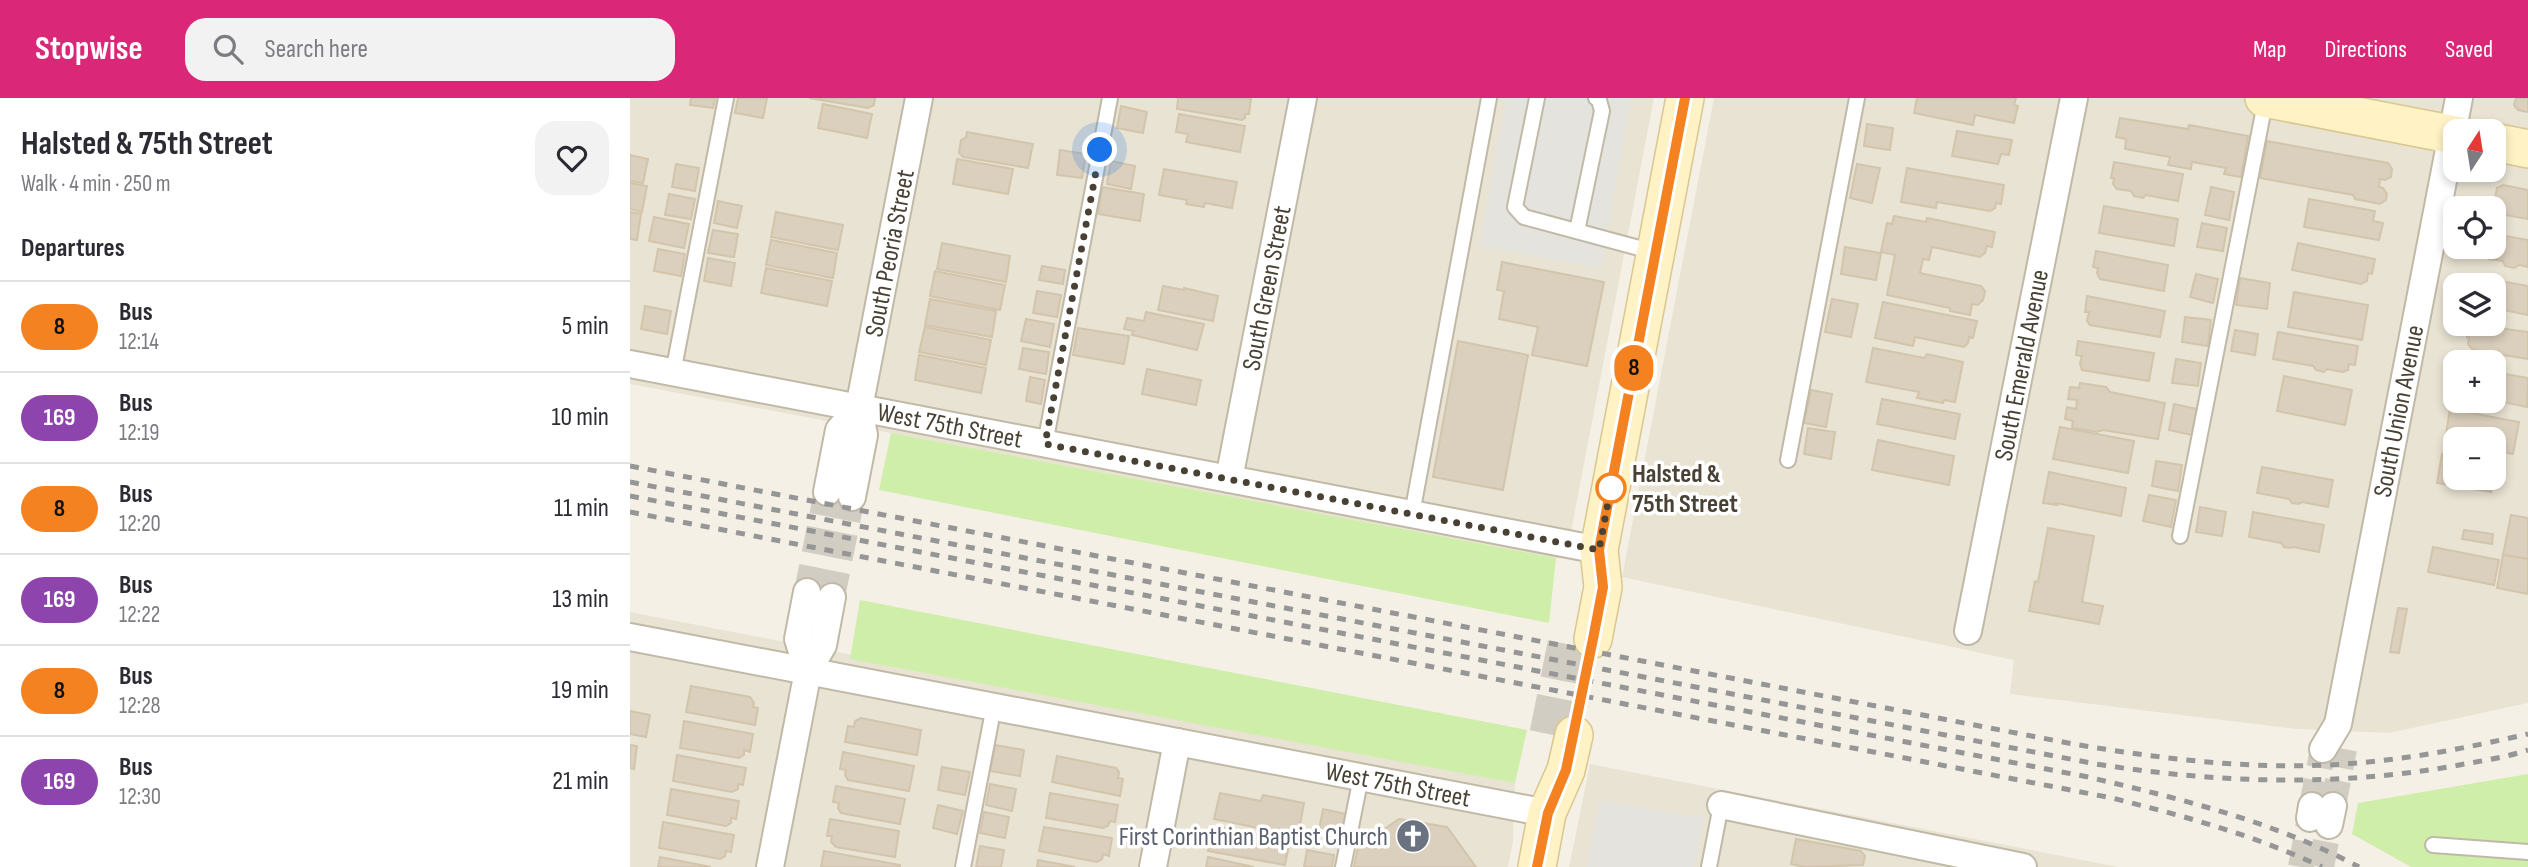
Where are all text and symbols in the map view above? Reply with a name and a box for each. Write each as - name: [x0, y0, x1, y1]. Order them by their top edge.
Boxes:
- search box: [185, 18, 675, 81]
- text: Stopwise: [35, 29, 143, 69]
- icon: search: [209, 30, 247, 68]
- text: Search here: [265, 34, 368, 65]
- text: Map: [2253, 35, 2286, 64]
- text: Directions: [2324, 35, 2407, 64]
- text: Saved: [2445, 35, 2493, 64]
- north arrow: [2443, 119, 2506, 182]
- map controls: [2443, 119, 2506, 490]
- button: heart: [535, 121, 609, 195]
- text: Halsted & 75th Street: [21, 124, 273, 164]
- your location: [1082, 132, 1117, 167]
- street label: South Peoria Street: [859, 167, 922, 339]
- text: Walk · 4 min · 250 m: [21, 170, 171, 198]
- button: locate: [2443, 196, 2506, 259]
- street label: South Green Street: [1236, 203, 1299, 373]
- text: Departures: [21, 233, 125, 264]
- street label: South Emerald Avenue: [1989, 267, 2056, 464]
- button: layers: [2443, 273, 2506, 336]
- text: Bus: [119, 297, 153, 328]
- text: 5 min: [562, 311, 609, 342]
- text: 8: [54, 312, 65, 341]
- street label: South Union Avenue: [2368, 323, 2431, 500]
- text: 12:14: [119, 328, 159, 356]
- line badge: 8: [1611, 345, 1657, 391]
- button: +: [2443, 350, 2506, 413]
- text: 8: [1628, 353, 1640, 382]
- text: Bus: [119, 388, 153, 419]
- street label: West 75th Street: [874, 397, 1025, 456]
- text: 10 min: [552, 402, 609, 433]
- text: 169: [43, 403, 76, 432]
- text: 12:19: [119, 419, 159, 447]
- button: −: [2443, 427, 2506, 490]
- place label: Halsted & 75th Street: [1632, 459, 1738, 520]
- marker: Halsted & 75th Street: [1596, 473, 1626, 503]
- text: Bus: [119, 479, 153, 510]
- text: 11 min: [554, 493, 609, 524]
- text: 8: [54, 494, 65, 523]
- text: 12:20: [119, 510, 161, 538]
- text: Bus: [119, 570, 153, 601]
- text: 13 min: [552, 584, 609, 615]
- text: 169: [43, 585, 76, 614]
- text: 12:22: [119, 601, 160, 629]
- text: Bus: [119, 661, 153, 692]
- text: 19 min: [552, 675, 609, 706]
- text: 8: [54, 676, 65, 705]
- text: 12:28: [119, 692, 161, 720]
- text: Bus: [119, 752, 153, 783]
- street label: West 75th Street: [1322, 756, 1473, 815]
- text: 21 min: [552, 766, 609, 797]
- text: 169: [43, 767, 76, 796]
- text: 12:30: [119, 783, 161, 811]
- church icon: First Corinthian Baptist Church: [1394, 817, 1432, 855]
- place label: First Corinthian Baptist Church: [1119, 822, 1388, 853]

